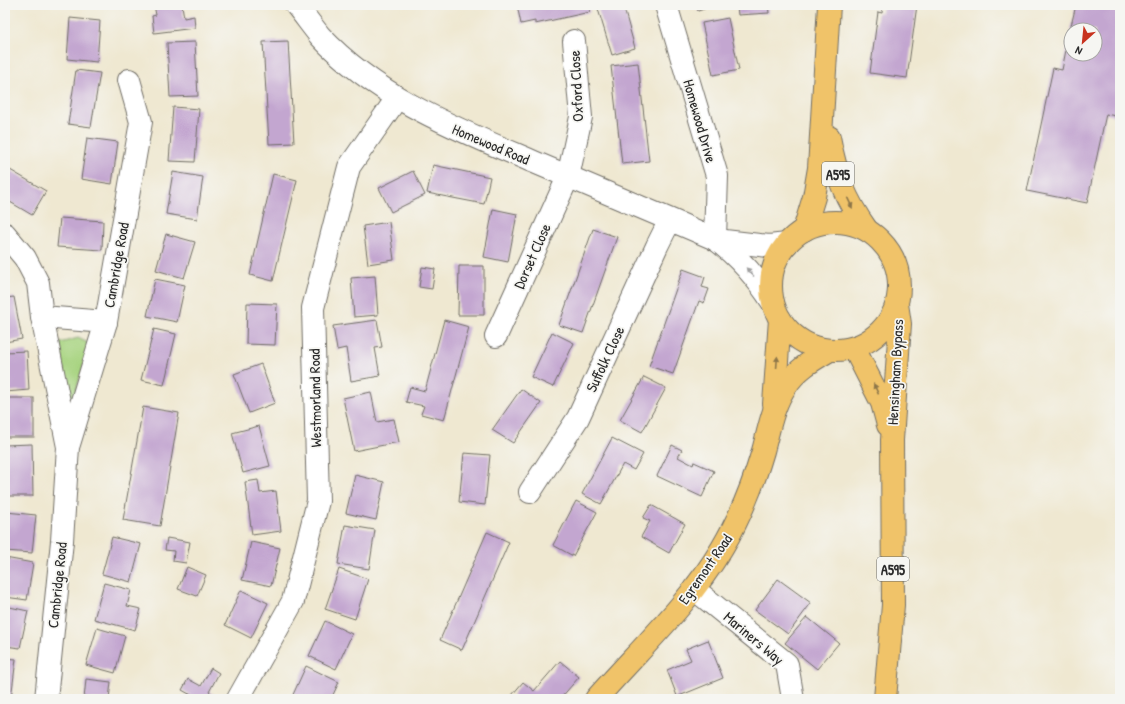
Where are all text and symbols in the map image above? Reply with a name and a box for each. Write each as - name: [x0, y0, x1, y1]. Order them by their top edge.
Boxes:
- north arrow: [1063, 22, 1103, 62]
- text: N: [1073, 43, 1084, 58]
- street label: Oxford Close: [564, 50, 588, 122]
- street label: Homewood Drive: [678, 77, 722, 165]
- street label: Homewood Road: [449, 118, 533, 170]
- road number: A595: [822, 162, 854, 186]
- one-way arrow: [847, 197, 853, 209]
- street label: Dorset Close: [508, 220, 556, 292]
- street label: Cambridge Road: [98, 221, 134, 309]
- one-way arrow: [746, 267, 755, 277]
- street label: Hensingham Bypass: [882, 318, 908, 425]
- street label: Suffolk Close: [581, 323, 629, 395]
- street label: Westmorland Road: [304, 348, 326, 448]
- one-way arrow: [773, 356, 780, 368]
- one-way arrow: [873, 384, 879, 395]
- street label: Egremont Road: [673, 530, 737, 608]
- street label: Cambridge Road: [42, 541, 72, 629]
- road number: A595: [877, 557, 909, 581]
- street label: Mariners Way: [719, 606, 789, 670]

